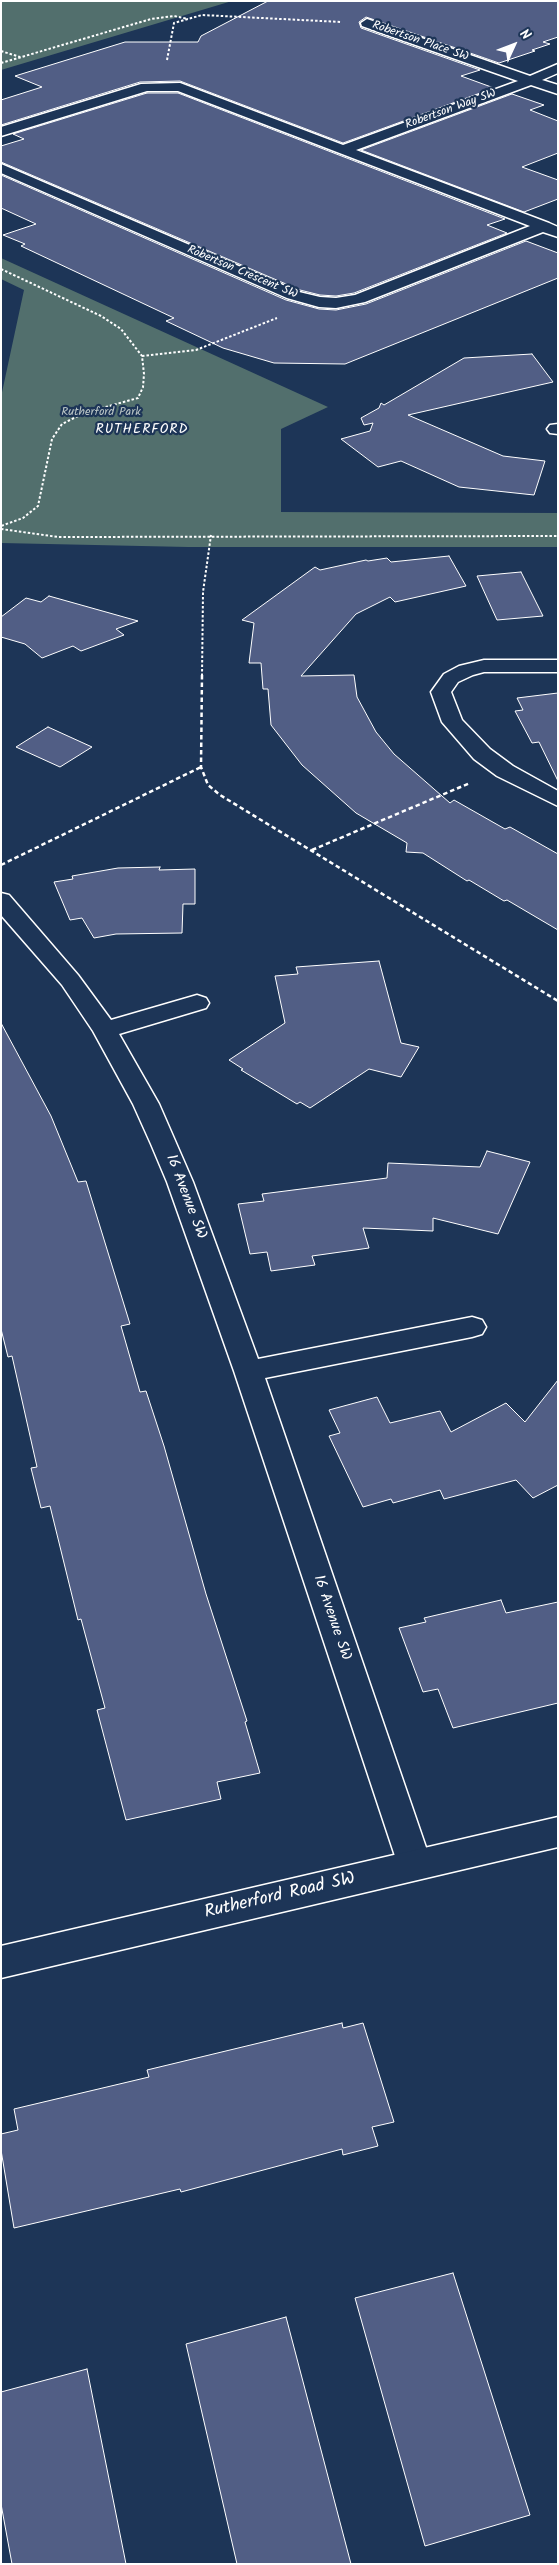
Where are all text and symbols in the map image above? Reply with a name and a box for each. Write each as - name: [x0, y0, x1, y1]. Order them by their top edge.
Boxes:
- street label: Robertson Place SW: [370, 19, 470, 65]
- north arrow: [489, 20, 539, 70]
- text: N: [514, 24, 536, 46]
- street label: Robertson Way SW: [404, 87, 498, 133]
- street label: Robertson Crescent SW: [185, 243, 299, 303]
- park label: Rutherford Park: [61, 406, 141, 420]
- district label: RUTHERFORD: [94, 423, 190, 439]
- street label: 16 Avenue SW: [161, 1152, 209, 1242]
- street label: 16 Avenue SW: [308, 1573, 354, 1663]
- street label: Rutherford Road SW: [203, 1869, 357, 1925]

